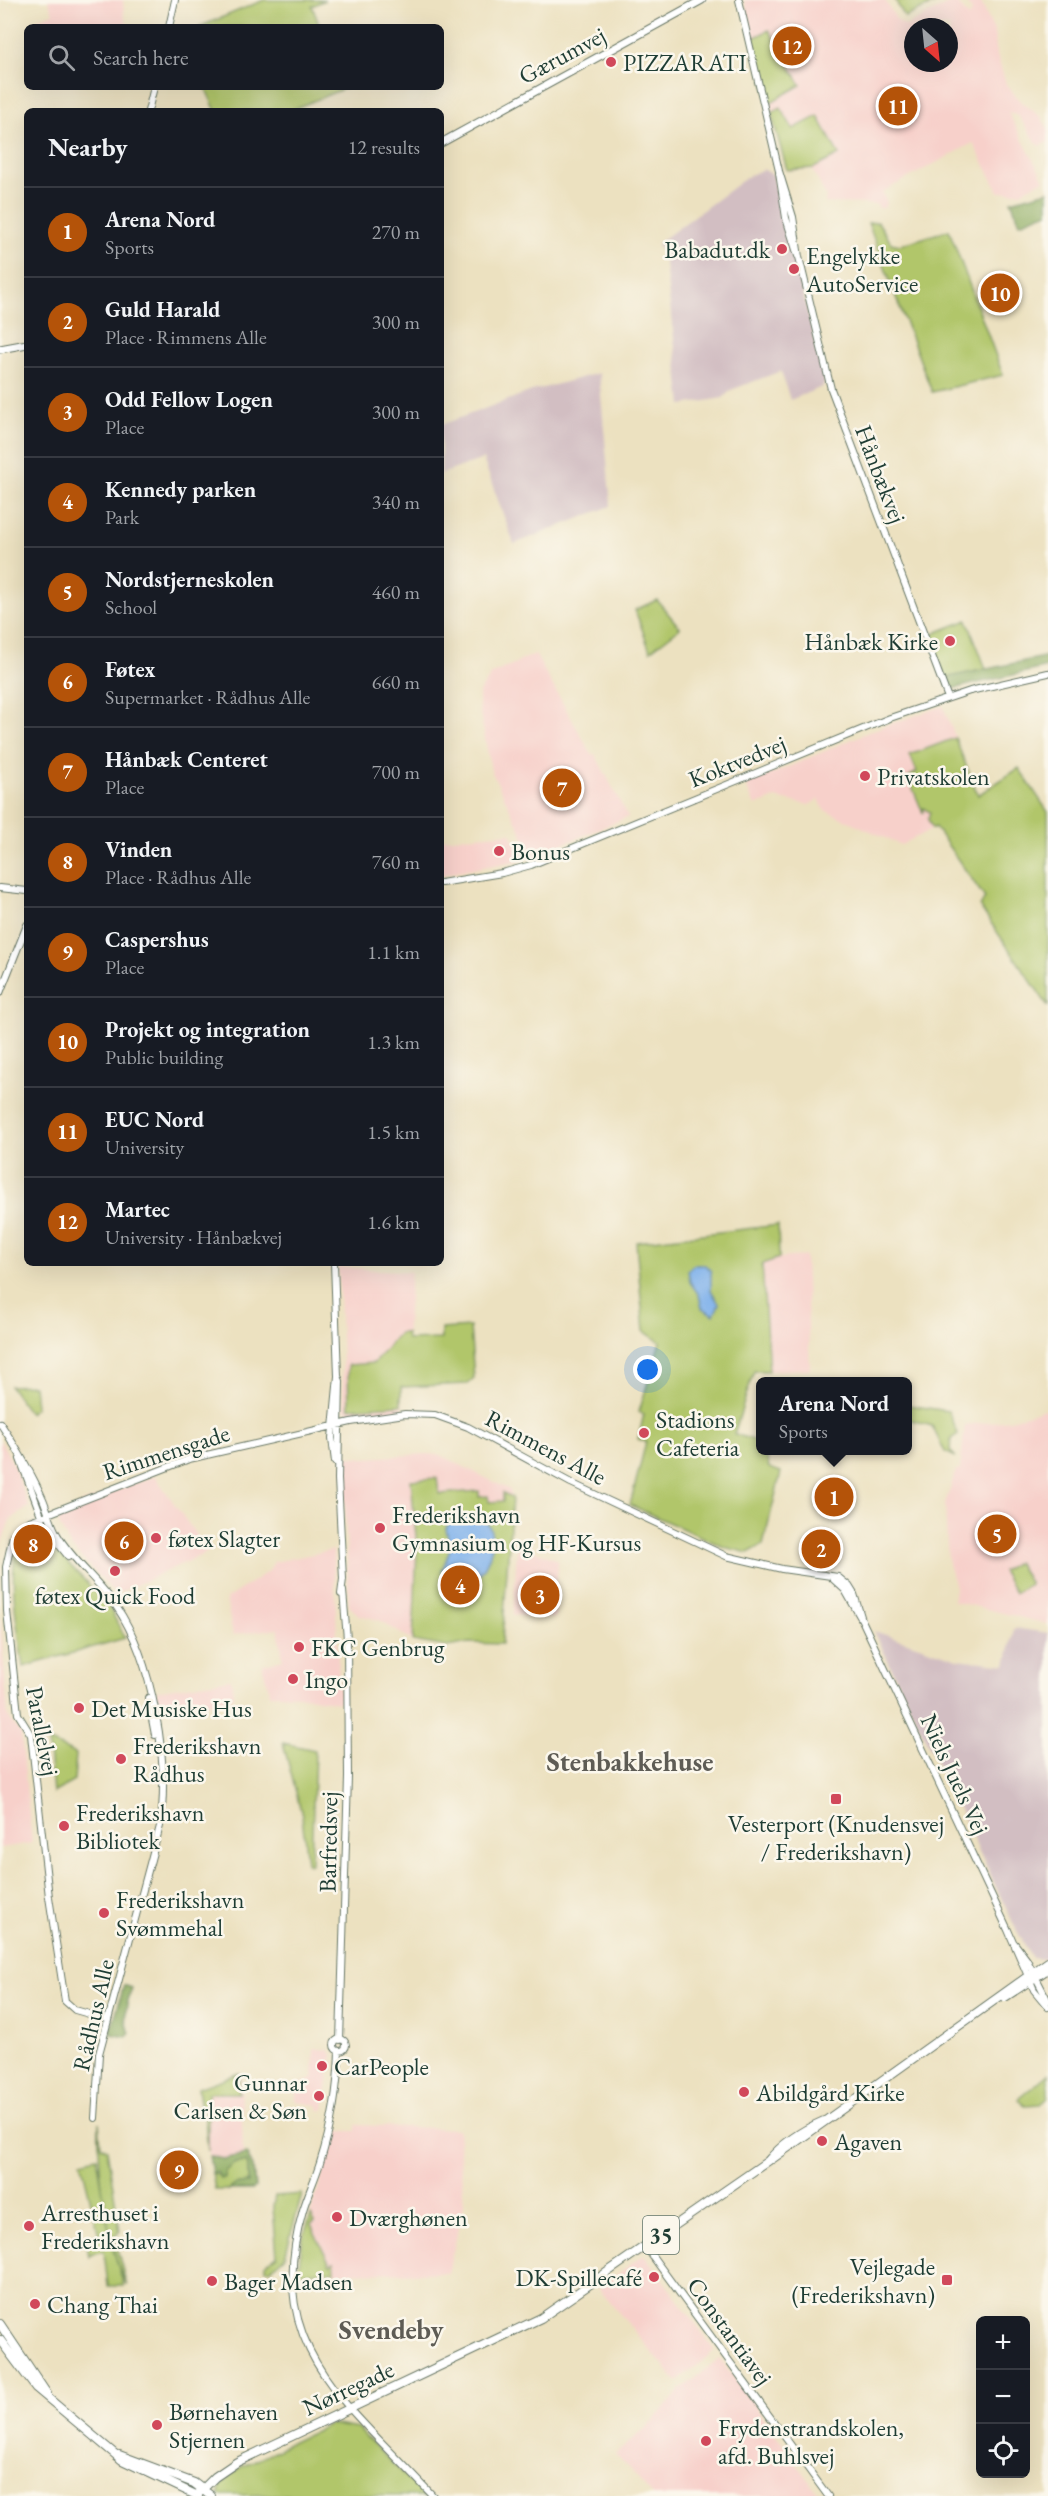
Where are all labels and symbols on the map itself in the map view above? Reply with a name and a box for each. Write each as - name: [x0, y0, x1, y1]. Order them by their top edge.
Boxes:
- north arrow: [904, 18, 958, 72]
- street label: Gærumvej: [513, 19, 611, 91]
- pin: 12: [772, 24, 812, 68]
- place label: PIZZARATI: [623, 47, 747, 78]
- marker: PIZZARATI: [604, 55, 618, 69]
- pin: 11: [878, 84, 918, 128]
- place label: Babadut.dk: [664, 234, 771, 265]
- place label: Engelykke AutoService: [805, 240, 918, 299]
- marker: Babadut.dk: [775, 242, 789, 256]
- marker: Engelykke AutoService: [787, 262, 801, 276]
- pin: 10: [980, 270, 1020, 316]
- street label: Hånbækvej: [848, 420, 914, 528]
- place label: Hånbæk Kirke: [804, 626, 938, 657]
- marker: Hånbæk Kirke: [943, 634, 957, 648]
- street label: Koktvedvej: [684, 727, 790, 795]
- place label: Privatskolen: [877, 761, 990, 792]
- pin: 7: [542, 766, 582, 810]
- marker: Privatskolen: [858, 769, 872, 783]
- place label: Bonus: [511, 836, 570, 867]
- marker: Bonus: [492, 844, 506, 858]
- your location: [633, 1355, 662, 1384]
- street label: Rimmens Alle: [480, 1402, 612, 1492]
- place label: Stadions Cafeteria: [656, 1404, 740, 1463]
- street label: Rimmensgade: [99, 1417, 233, 1487]
- marker: Stadions Cafeteria: [637, 1426, 651, 1440]
- pin: 1: [814, 1474, 854, 1520]
- place label: Frederikshavn Gymnasium og HF-Kursus: [392, 1499, 641, 1558]
- pin: 5: [978, 1512, 1016, 1556]
- pin: 6: [104, 1518, 144, 1564]
- marker: Frederikshavn Gymnasium og HF-Kursus: [373, 1521, 387, 1535]
- pin: 8: [14, 1522, 52, 1566]
- place label: føtex Slagter: [168, 1523, 280, 1554]
- pin: 2: [802, 1526, 840, 1572]
- marker: føtex Slagter: [149, 1531, 163, 1545]
- pin: 4: [440, 1562, 480, 1608]
- marker: føtex Quick Food: [108, 1564, 122, 1578]
- pin: 3: [520, 1572, 560, 1618]
- place label: føtex Quick Food: [35, 1580, 196, 1611]
- place label: FKC Genbrug: [311, 1632, 445, 1663]
- marker: FKC Genbrug: [292, 1640, 306, 1654]
- place label: Ingo: [305, 1664, 348, 1695]
- marker: Ingo: [286, 1672, 300, 1686]
- street label: Parallelvej: [19, 1684, 67, 1778]
- place label: Det Musiske Hus: [91, 1693, 252, 1724]
- marker: Det Musiske Hus: [72, 1701, 86, 1715]
- street label: Niels Juels Vej: [914, 1709, 996, 1839]
- place label: Frederikshavn Rådhus: [133, 1730, 262, 1789]
- district label: Stenbakkehuse: [546, 1744, 714, 1779]
- marker: Frederikshavn Rådhus: [114, 1752, 128, 1766]
- street label: Barfredsvej: [312, 1791, 344, 1893]
- marker: Vesterport (Knudensvej / Frederikshavn): [829, 1792, 843, 1806]
- place label: Frederikshavn Bibliotek: [76, 1797, 205, 1856]
- place label: Vesterport (Knudensvej / Frederikshavn): [728, 1808, 944, 1867]
- marker: Frederikshavn Bibliotek: [57, 1819, 71, 1833]
- place label: Frederikshavn Svømmehal: [116, 1884, 245, 1943]
- marker: Frederikshavn Svømmehal: [97, 1906, 111, 1920]
- street label: Rådhus Alle: [65, 1956, 121, 2074]
- place label: CarPeople: [334, 2051, 429, 2082]
- marker: CarPeople: [315, 2059, 329, 2073]
- place label: Gunnar Carlsen & Søn: [174, 2067, 307, 2126]
- place label: Abildgård Kirke: [755, 2077, 905, 2108]
- marker: Abildgård Kirke: [737, 2085, 751, 2099]
- marker: Gunnar Carlsen & Søn: [312, 2089, 326, 2103]
- place label: Agaven: [833, 2126, 902, 2157]
- marker: Agaven: [815, 2134, 829, 2148]
- pin: 9: [160, 2148, 198, 2192]
- place label: Arresthuset i Frederikshavn: [40, 2197, 170, 2256]
- place label: Dværghønen: [349, 2202, 468, 2233]
- marker: Dværghønen: [330, 2210, 344, 2224]
- road number: 35: [643, 2216, 679, 2254]
- marker: Arresthuset i Frederikshavn: [22, 2219, 36, 2233]
- place label: Vejlegade (Frederikshavn): [791, 2251, 935, 2310]
- place label: DK-Spillecafé: [515, 2262, 642, 2293]
- place label: Bager Madsen: [224, 2266, 353, 2297]
- marker: DK-Spillecafé: [647, 2270, 661, 2284]
- street label: Constantiavej: [680, 2271, 780, 2391]
- marker: Vejlegade (Frederikshavn): [940, 2273, 954, 2287]
- marker: Bager Madsen: [205, 2274, 219, 2288]
- place label: Chang Thai: [47, 2289, 158, 2320]
- marker: Chang Thai: [28, 2297, 42, 2311]
- district label: Svendeby: [338, 2312, 445, 2347]
- street label: Nørregade: [297, 2353, 399, 2423]
- place label: Børnehaven Stjernen: [169, 2396, 279, 2455]
- place label: Frydenstrandskolen, afd. Buhlsvej: [718, 2412, 904, 2471]
- marker: Børnehaven Stjernen: [150, 2418, 164, 2432]
- marker: Frydenstrandskolen, afd. Buhlsvej: [699, 2434, 713, 2448]

